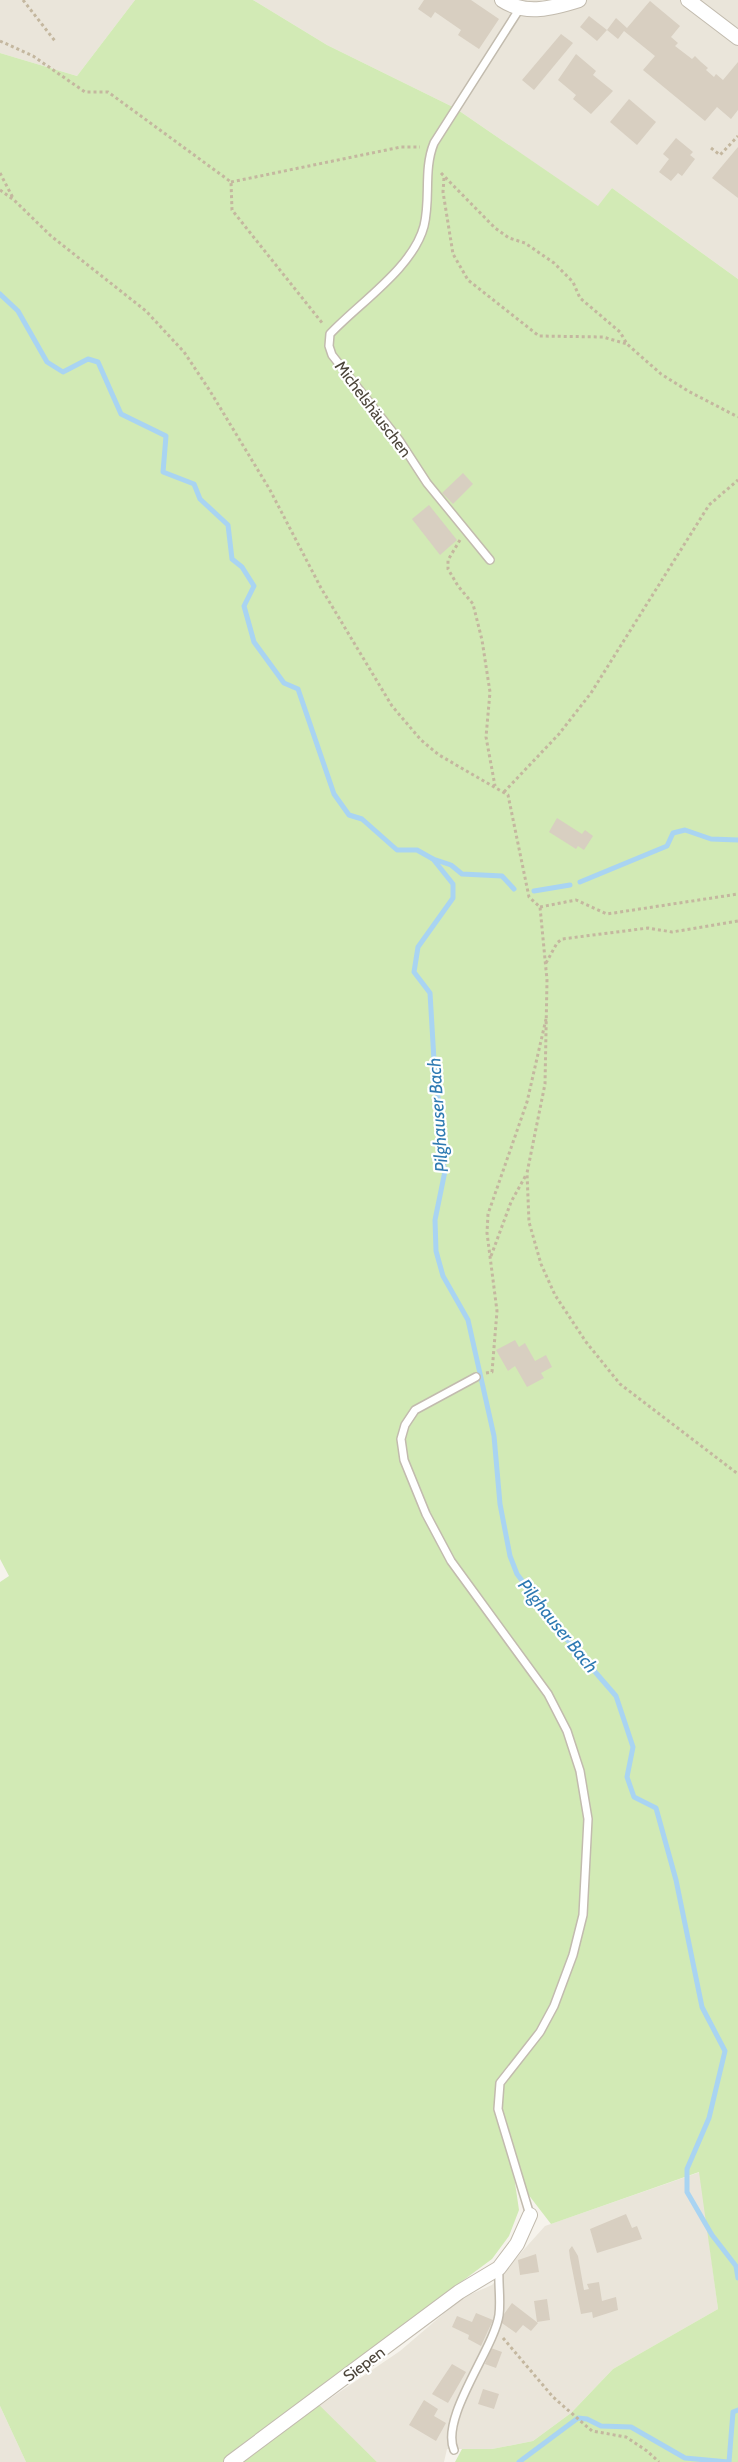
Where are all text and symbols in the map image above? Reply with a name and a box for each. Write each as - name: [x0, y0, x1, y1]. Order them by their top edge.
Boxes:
- street label: Michelshäuschen: [331, 357, 415, 461]
- water label: Pilghauser Bach: [423, 1057, 453, 1173]
- water label: Pilghauser Bach: [513, 1575, 603, 1677]
- street label: Siepen: [340, 2342, 388, 2386]

